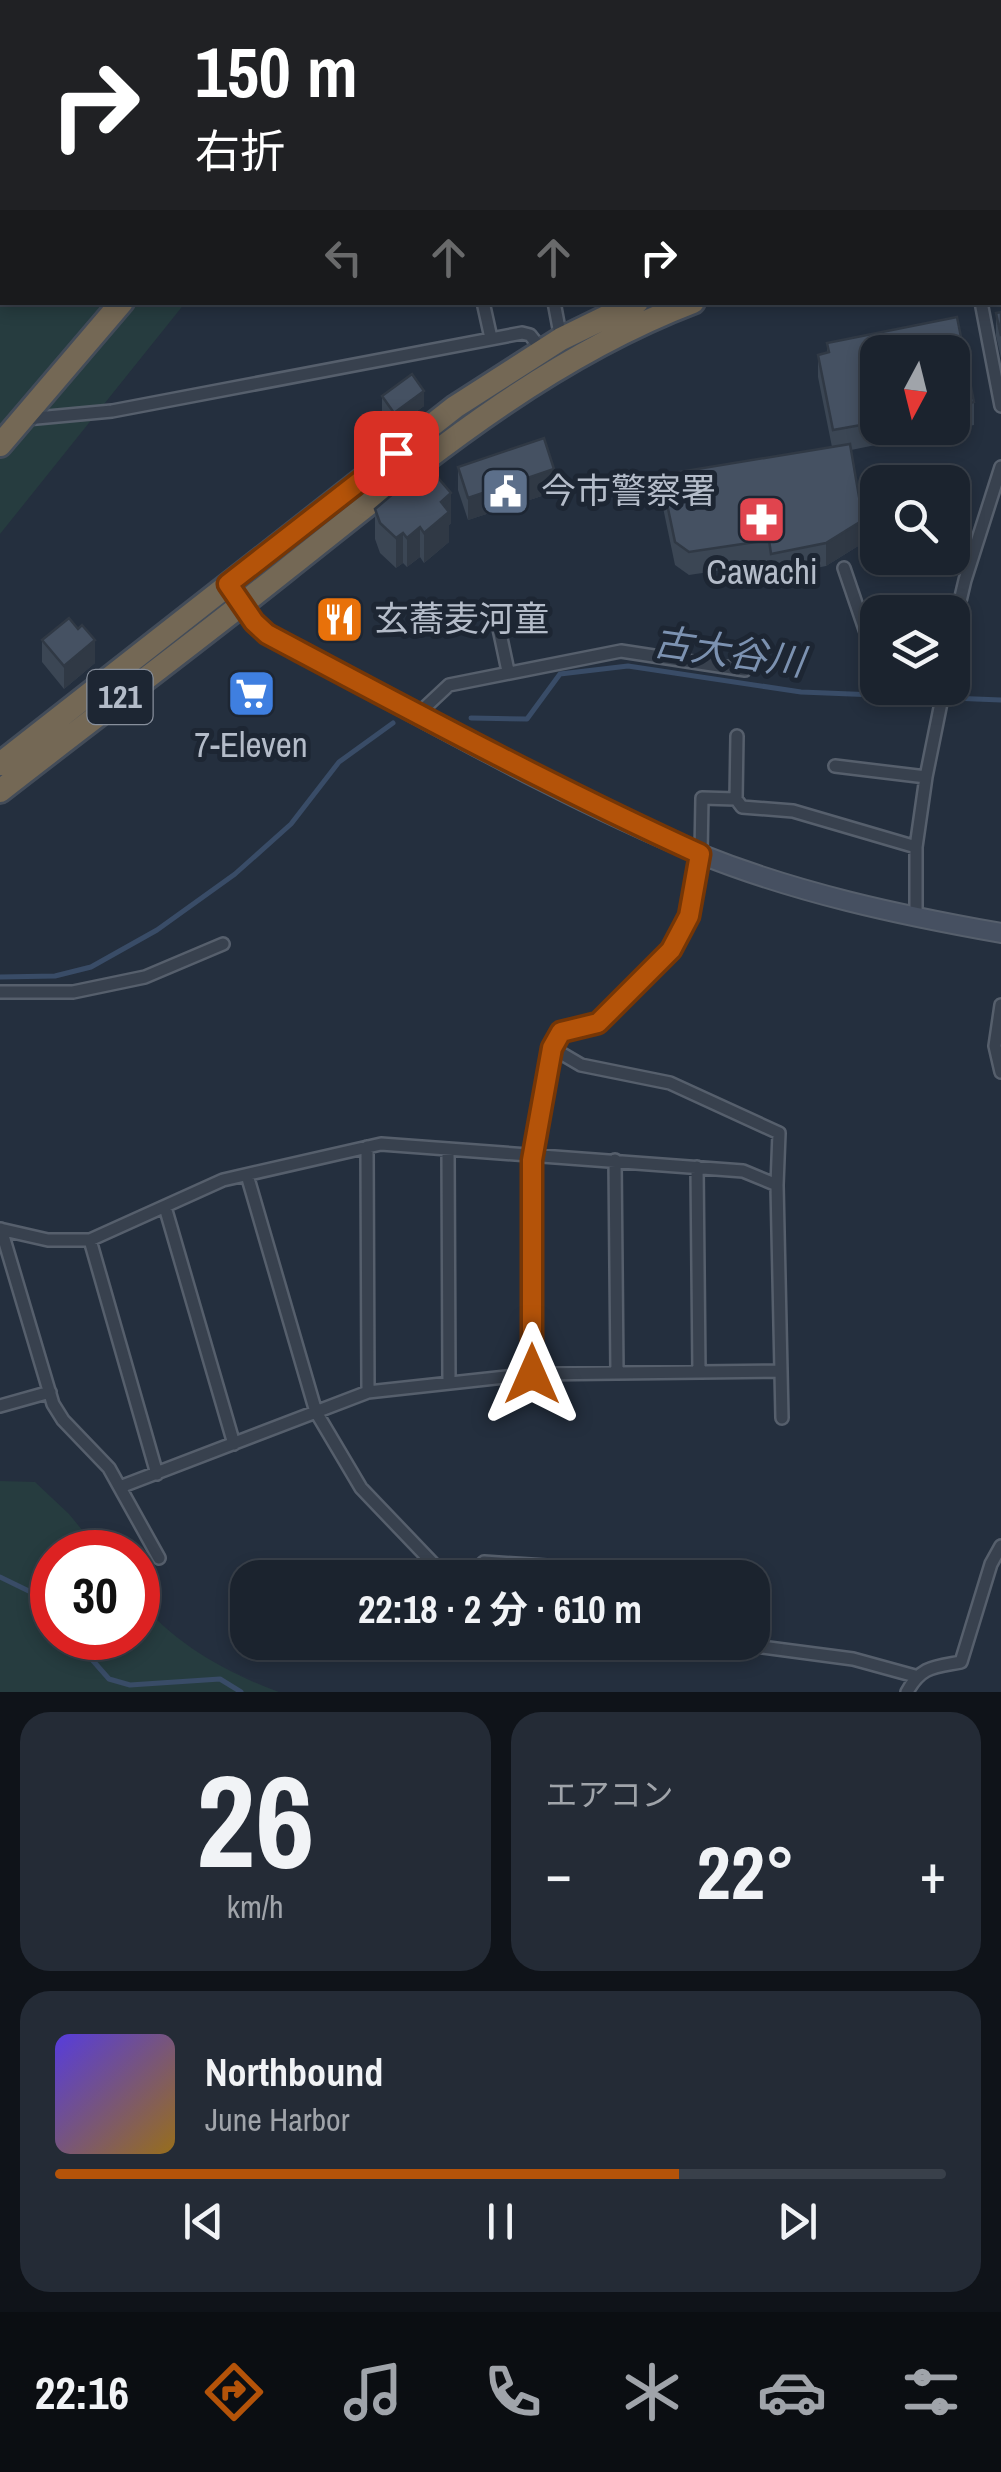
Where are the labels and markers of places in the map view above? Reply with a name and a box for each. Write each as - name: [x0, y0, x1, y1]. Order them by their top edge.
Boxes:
- pin: [354, 411, 439, 496]
- public building icon: 今市警察署: [480, 465, 532, 517]
- place label: 今市警察署: [541, 467, 716, 514]
- pharmacy icon: Cawachi: [736, 494, 788, 546]
- place label: Cawachi: [706, 548, 818, 595]
- restaurant icon: 玄蕎麦河童: [313, 593, 365, 645]
- place label: 玄蕎麦河童: [374, 595, 549, 642]
- supermarket icon: 7-Eleven: [225, 667, 277, 719]
- place label: 7-Eleven: [194, 721, 308, 768]

